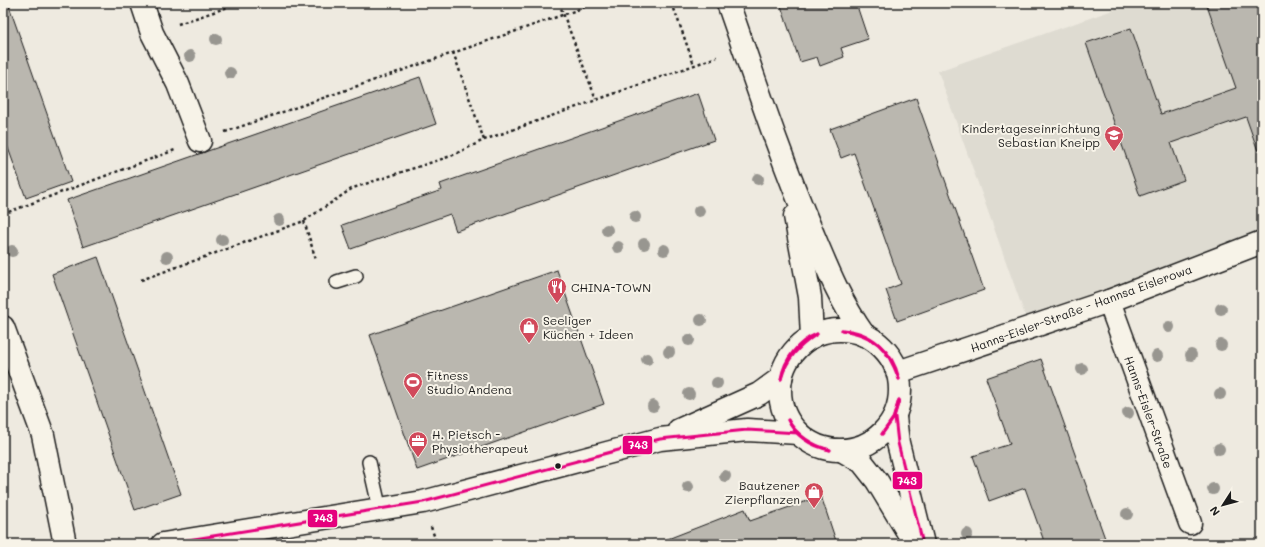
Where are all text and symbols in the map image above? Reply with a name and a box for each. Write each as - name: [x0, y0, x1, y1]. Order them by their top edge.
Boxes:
- place label: Kindertageseinrichtung Sebastian Kneipp: [962, 120, 1100, 150]
- school or university icon: Kindertageseinrichtung Sebastian Kneipp: [1103, 124, 1125, 152]
- street label: Hanns-Eisler-Straße - Hannsa Eislerowa: [968, 260, 1194, 356]
- restaurant icon: CHINA-TOWN: [546, 276, 568, 304]
- place label: CHINA-TOWN: [571, 279, 651, 295]
- place label: Seeliger Küchen + Ideen: [543, 312, 633, 342]
- shop icon: Seeliger Küchen + Ideen: [518, 316, 540, 344]
- street label: Hanns-Eisler-Straße: [1121, 353, 1177, 471]
- place label: Fitness Studio Andena: [427, 367, 512, 397]
- sports icon: Fitness Studio Andena: [402, 371, 424, 399]
- place label: H. Pietsch - Physiotherapeut: [432, 426, 529, 456]
- office icon: H. Pietsch - Physiotherapeut: [407, 430, 429, 458]
- line badge: 743: [622, 435, 653, 455]
- text: 743: [628, 437, 648, 452]
- unlabelled marker: [553, 461, 563, 471]
- line badge: 743: [892, 471, 923, 490]
- text: 743: [897, 473, 917, 488]
- place label: Bautzener Zierpflanzen: [725, 477, 800, 507]
- shop icon: Bautzener Zierpflanzen: [803, 481, 825, 509]
- north arrow: [1203, 485, 1243, 525]
- text: N: [1206, 503, 1223, 519]
- line badge: 743: [307, 509, 338, 528]
- text: 743: [313, 510, 333, 525]

